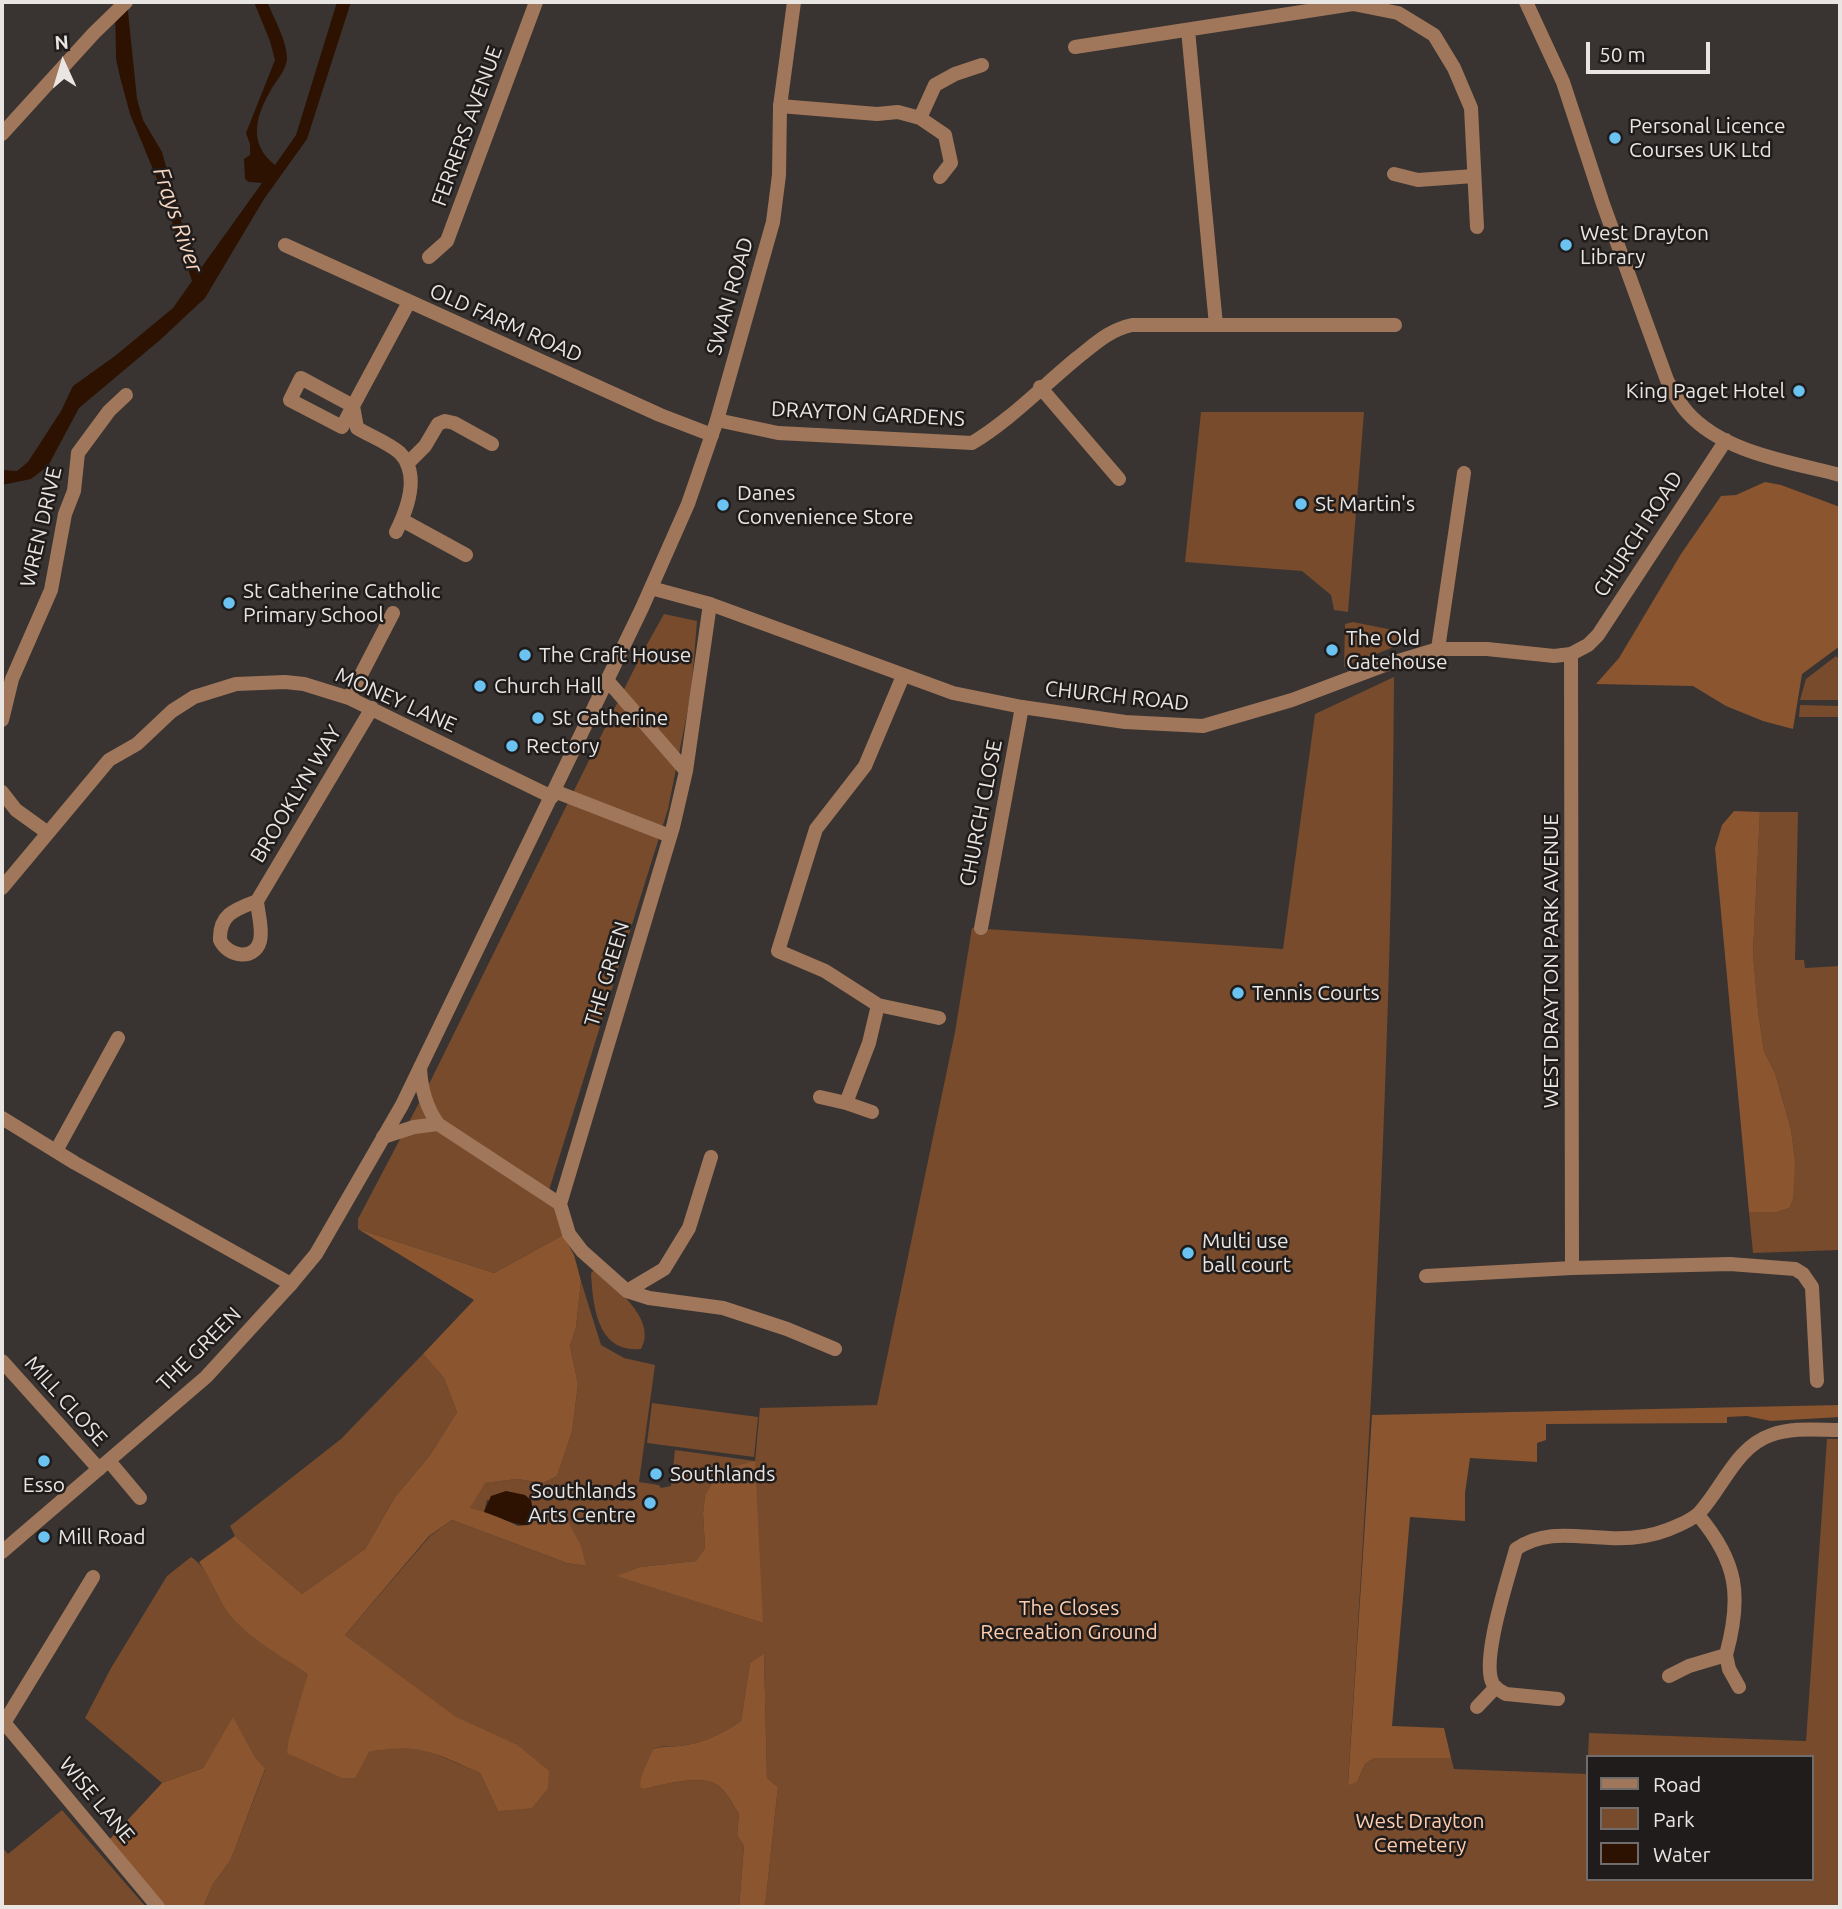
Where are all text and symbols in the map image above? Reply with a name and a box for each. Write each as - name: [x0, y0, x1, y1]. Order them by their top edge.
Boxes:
- north arrow: [28, 28, 98, 98]
- scale bar: [1590, 28, 1714, 72]
- text: N: [54, 31, 69, 54]
- text: 50 m: [1599, 42, 1646, 66]
- street label: FERRERS AVENUE: [426, 43, 508, 209]
- place label: Personal Licence Courses UK Ltd: [1629, 113, 1786, 163]
- marker: Personal Licence Courses UK Ltd: [1607, 130, 1623, 146]
- water label: Frays River: [147, 164, 209, 276]
- place label: West Drayton Library: [1580, 220, 1709, 270]
- street label: SWAN ROAD: [701, 234, 759, 358]
- marker: West Drayton Library: [1558, 237, 1574, 253]
- street label: OLD FARM ROAD: [426, 278, 586, 368]
- place label: King Paget Hotel: [1626, 378, 1785, 404]
- marker: King Paget Hotel: [1791, 383, 1807, 399]
- street label: DRAYTON GARDENS: [770, 396, 966, 432]
- street label: WREN DRIVE: [15, 464, 67, 590]
- street label: CHURCH ROAD: [1588, 466, 1688, 602]
- place label: Danes Convenience Store: [737, 480, 914, 530]
- place label: St Martin's: [1315, 491, 1415, 517]
- marker: St Martin's: [1293, 496, 1309, 512]
- marker: Danes Convenience Store: [715, 497, 731, 513]
- place label: St Catherine Catholic Primary School: [243, 578, 441, 628]
- marker: St Catherine Catholic Primary School: [221, 595, 237, 611]
- place label: The Old Gatehouse: [1346, 625, 1447, 675]
- place label: The Craft House: [539, 642, 691, 668]
- marker: The Old Gatehouse: [1324, 642, 1340, 658]
- marker: The Craft House: [517, 647, 533, 663]
- street label: MONEY LANE: [331, 662, 461, 738]
- place label: Church Hall: [494, 673, 602, 699]
- street label: CHURCH ROAD: [1044, 676, 1190, 716]
- marker: Church Hall: [472, 678, 488, 694]
- place label: St Catherine: [552, 705, 668, 731]
- marker: St Catherine: [530, 710, 546, 726]
- street label: BROOKLYN WAY: [245, 721, 347, 867]
- place label: Rectory: [526, 733, 599, 759]
- street label: CHURCH CLOSE: [954, 737, 1008, 889]
- marker: Rectory: [504, 738, 520, 754]
- street label: WEST DRAYTON PARK AVENUE: [1538, 814, 1564, 1108]
- street label: THE GREEN: [579, 918, 635, 1030]
- place label: Tennis Courts: [1252, 980, 1380, 1006]
- marker: Tennis Courts: [1230, 985, 1246, 1001]
- place label: Multi use ball court: [1202, 1228, 1291, 1278]
- marker: Multi use ball court: [1180, 1245, 1196, 1261]
- street label: THE GREEN: [152, 1302, 246, 1396]
- street label: MILL CLOSE: [19, 1351, 113, 1451]
- marker: Esso: [36, 1453, 52, 1469]
- place label: Southlands: [670, 1461, 775, 1487]
- marker: Southlands: [648, 1466, 664, 1482]
- place label: Esso: [23, 1472, 65, 1498]
- place label: Southlands Arts Centre: [528, 1478, 636, 1528]
- marker: Southlands Arts Centre: [642, 1495, 658, 1511]
- place label: Mill Road: [58, 1524, 146, 1550]
- marker: Mill Road: [36, 1529, 52, 1545]
- park label: The Closes Recreation Ground: [980, 1595, 1158, 1645]
- street label: WISE LANE: [54, 1752, 140, 1848]
- legend: [1587, 1755, 1814, 1881]
- text: Road: [1653, 1772, 1701, 1796]
- text: Park: [1653, 1807, 1695, 1831]
- park label: West Drayton Cemetery: [1355, 1808, 1485, 1858]
- text: Water: [1653, 1842, 1711, 1866]

